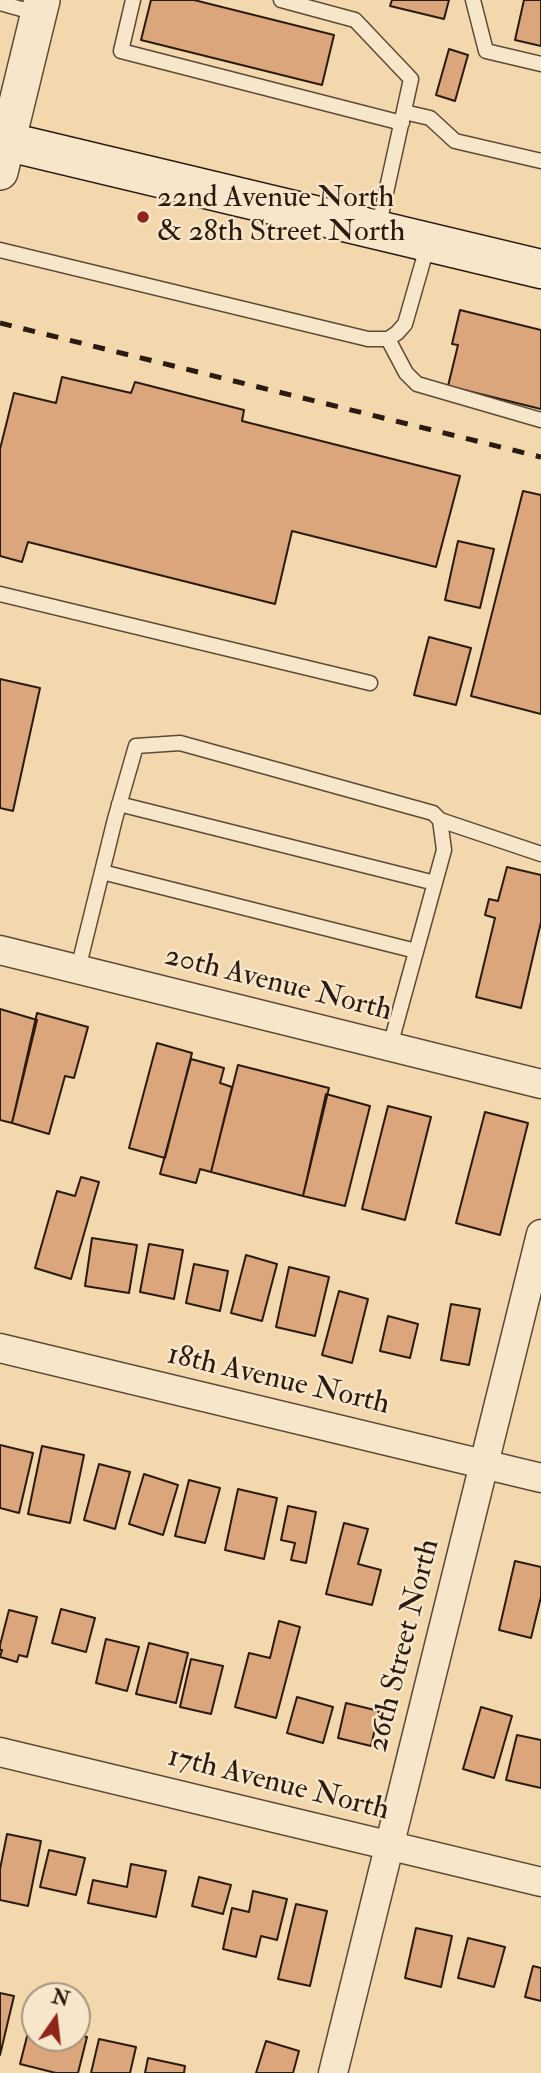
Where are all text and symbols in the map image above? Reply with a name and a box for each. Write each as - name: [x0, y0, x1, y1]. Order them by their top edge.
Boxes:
- place label: 22nd Avenue North & 28th Street North: [157, 182, 405, 252]
- marker: 22nd Avenue North & 28th Street North: [135, 209, 151, 225]
- street label: 20th Avenue North: [161, 939, 395, 1031]
- street label: 18th Avenue North: [163, 1338, 393, 1424]
- street label: 26th Street North: [361, 1536, 449, 1756]
- street label: 17th Avenue North: [164, 1740, 392, 1830]
- north arrow: [21, 1982, 91, 2052]
- text: N: [49, 1985, 72, 2012]

